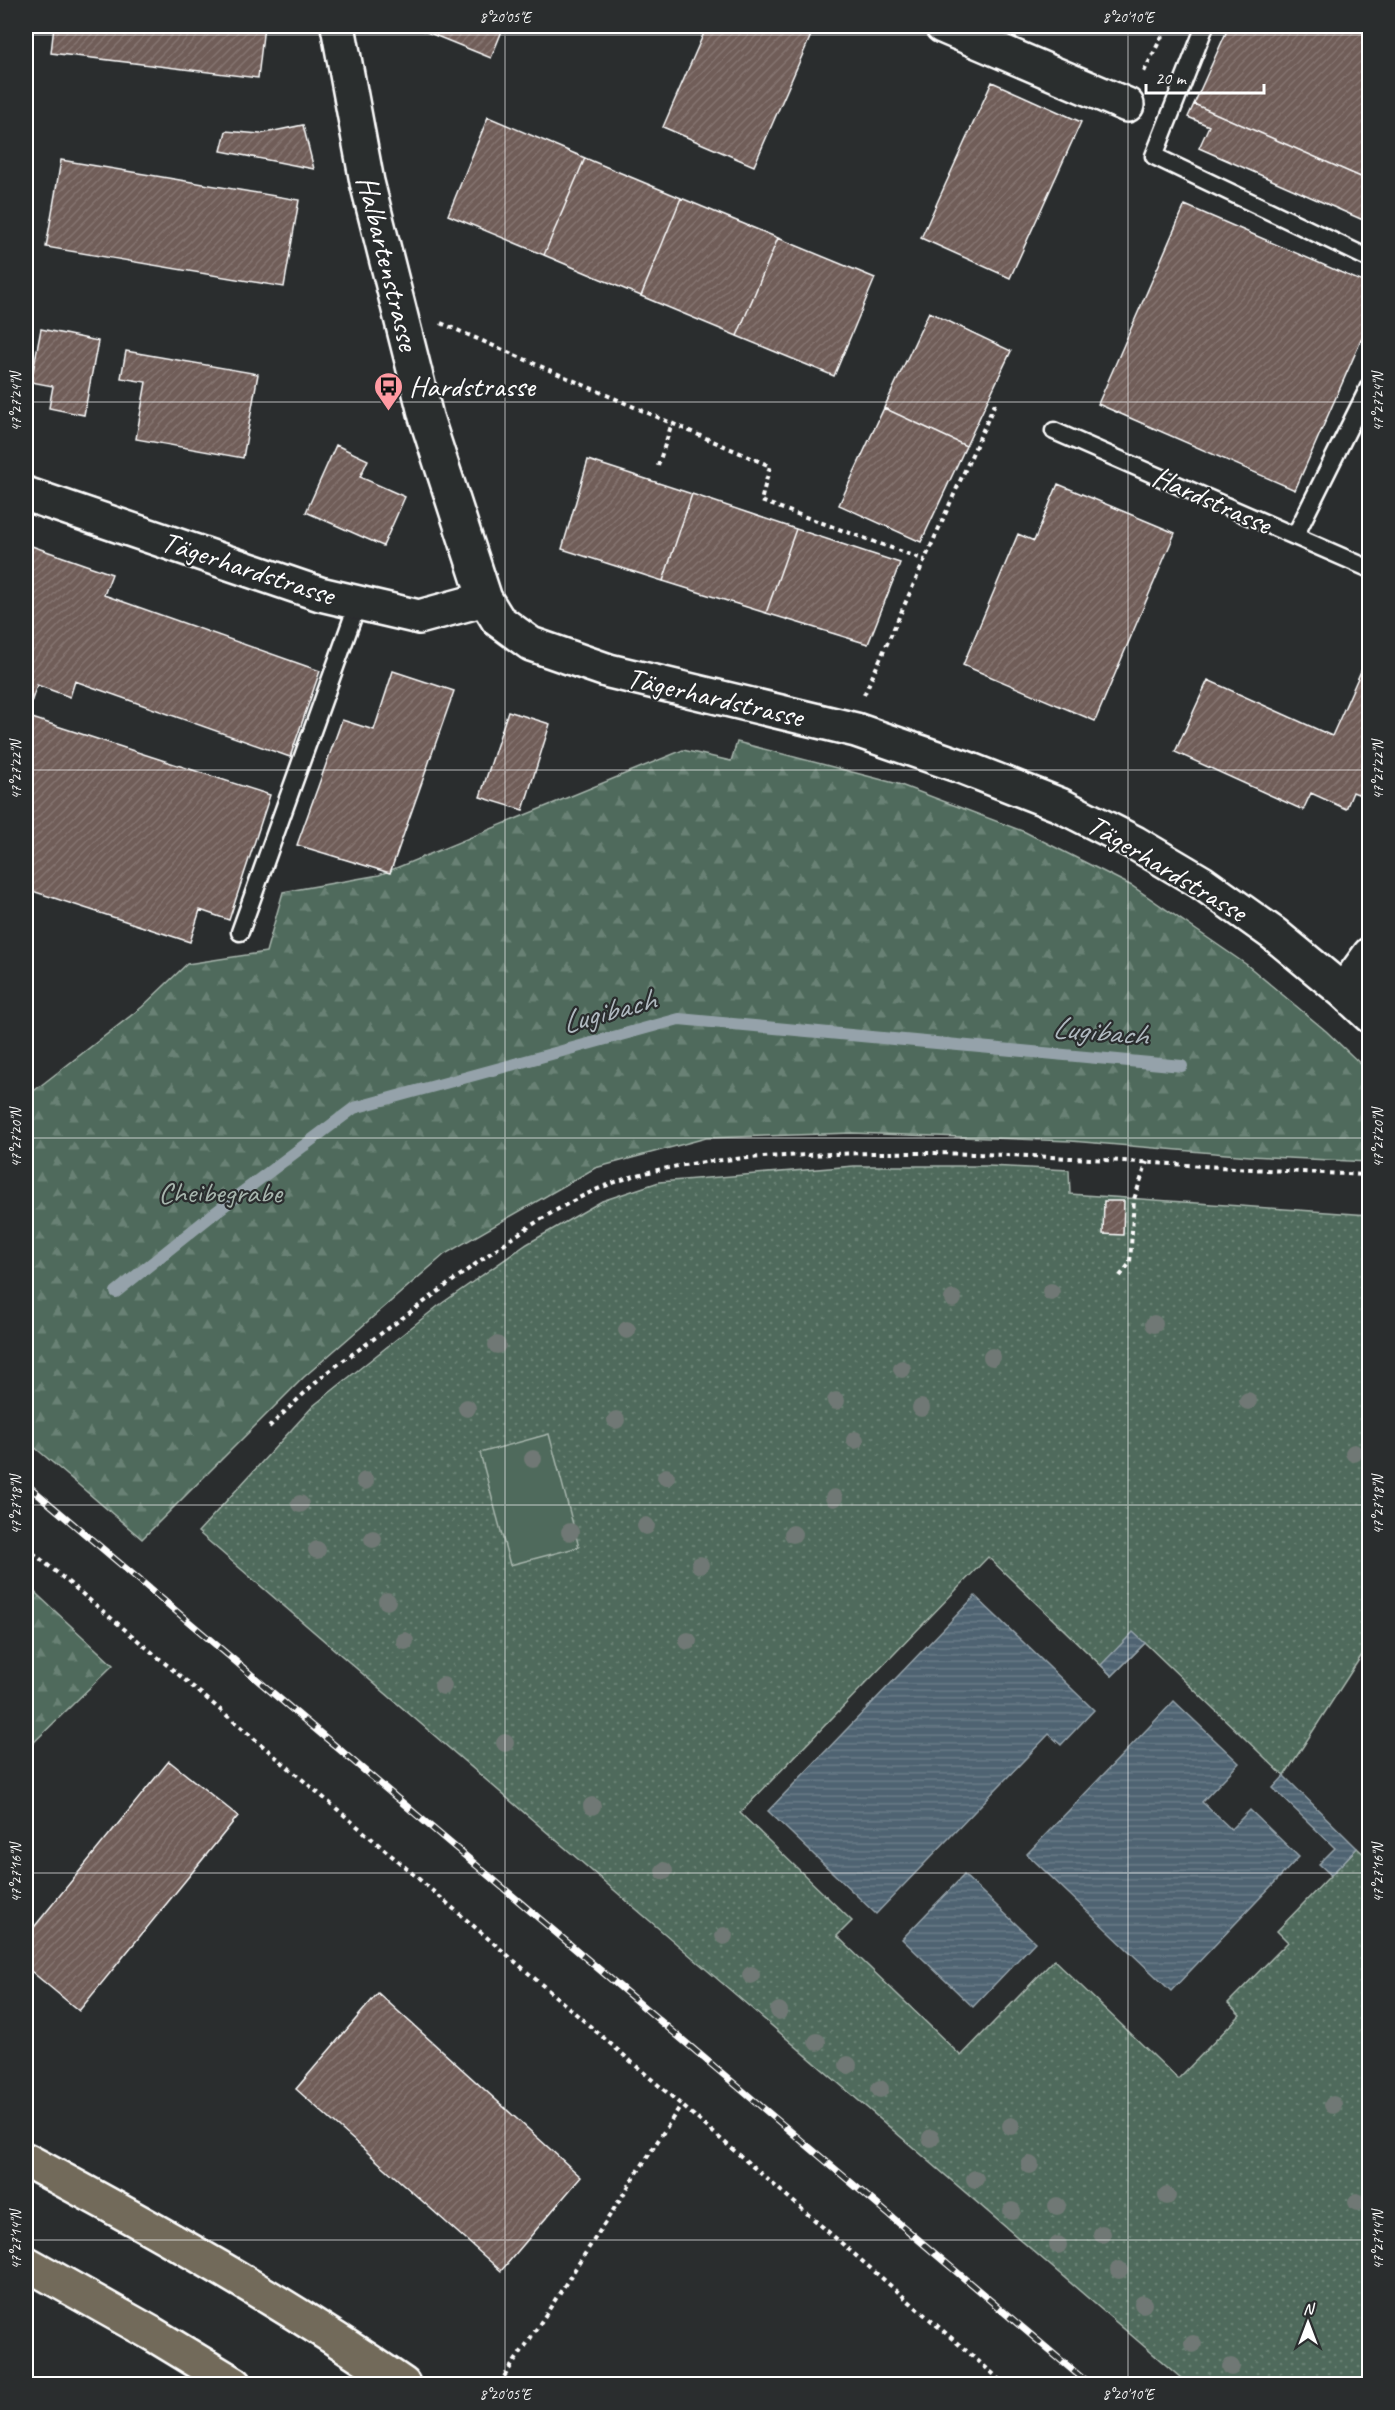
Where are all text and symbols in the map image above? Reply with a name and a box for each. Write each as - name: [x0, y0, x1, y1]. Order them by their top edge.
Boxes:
- text: 8°20'05"E: [479, 8, 533, 27]
- text: 8°20'10"E: [1102, 8, 1156, 27]
- scale bar: [1146, 57, 1264, 95]
- text: 20 m: [1155, 67, 1188, 89]
- street label: Halbartenstrasse: [348, 172, 429, 356]
- place label: Hardstrasse: [409, 367, 537, 405]
- text: 47°27'24"N: [7, 369, 26, 432]
- text: 47°27'24"N: [1369, 369, 1388, 432]
- bus stop icon: Hardstrasse: [372, 370, 404, 412]
- street label: Hardstrasse: [1147, 457, 1279, 544]
- street label: Tägerhardstrasse: [157, 522, 341, 615]
- street label: Tägerhardstrasse: [623, 658, 809, 736]
- text: 47°27'22"N: [7, 737, 26, 800]
- text: 47°27'22"N: [1369, 737, 1388, 800]
- street label: Tägerhardstrasse: [1080, 805, 1256, 932]
- water label: Lugibach: [557, 978, 661, 1043]
- water label: Lugibach: [1051, 1006, 1151, 1056]
- text: 47°27'20"N: [7, 1105, 26, 1168]
- text: 47°27'20"N: [1369, 1105, 1388, 1168]
- park label: Cheibegrabe: [158, 1173, 284, 1211]
- text: 47°27'18"N: [7, 1472, 26, 1535]
- text: 47°27'18"N: [1369, 1472, 1388, 1535]
- text: 47°27'16"N: [7, 1840, 26, 1903]
- text: 47°27'16"N: [1369, 1840, 1388, 1903]
- text: 47°27'14"N: [7, 2207, 26, 2270]
- text: 47°27'14"N: [1369, 2207, 1388, 2270]
- north arrow: [1278, 2293, 1338, 2353]
- text: N: [1303, 2299, 1316, 2319]
- text: 8°20'05"E: [479, 2385, 533, 2404]
- text: 8°20'10"E: [1102, 2385, 1156, 2404]

